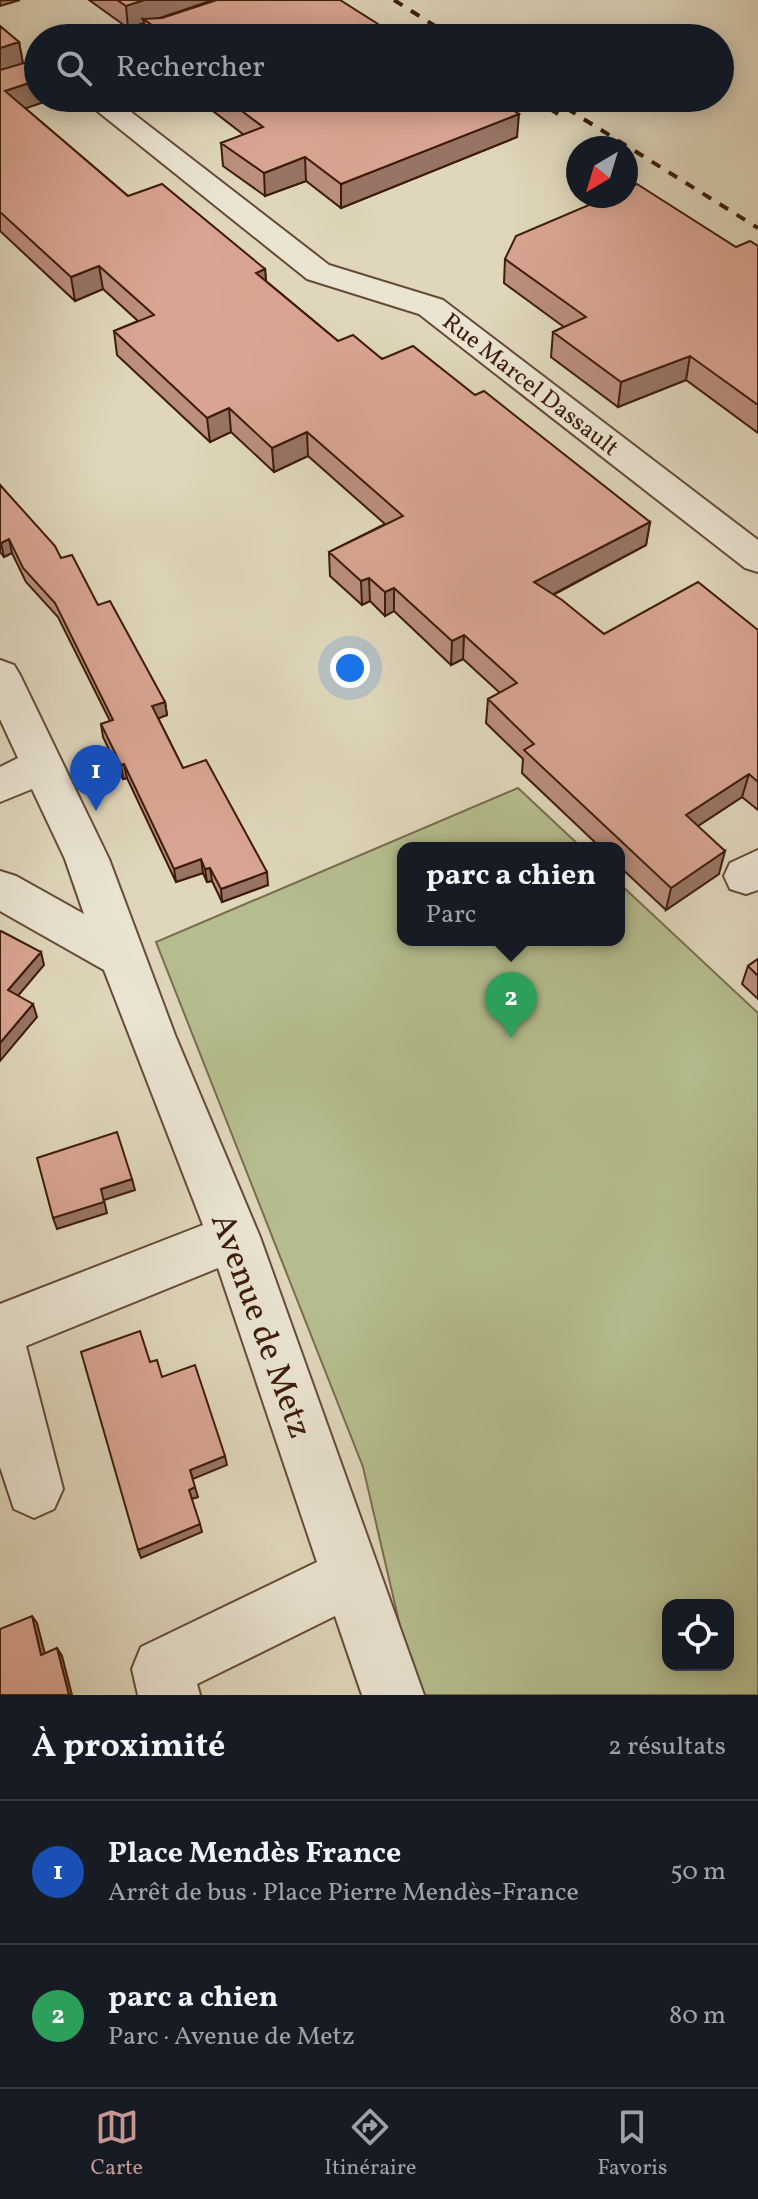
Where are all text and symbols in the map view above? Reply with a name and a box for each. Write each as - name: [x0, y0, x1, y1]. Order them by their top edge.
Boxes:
- search box: [24, 24, 734, 112]
- icon: search: [52, 46, 96, 90]
- text: Rechercher: [116, 47, 265, 89]
- north arrow: [566, 136, 638, 208]
- street label: Rue Marcel Dassault: [434, 306, 625, 465]
- your location: [330, 648, 370, 688]
- pin: 1: [70, 745, 122, 811]
- popup: [397, 842, 625, 946]
- text: parc a chien: [426, 855, 596, 897]
- text: Parc: [426, 897, 476, 933]
- pin: 2: [485, 972, 537, 1038]
- street label: Avenue de Metz: [197, 1207, 322, 1445]
- map controls: [662, 1599, 734, 1671]
- button: locate: [662, 1599, 734, 1671]
- text: À proximité: [32, 1724, 225, 1771]
- text: 2 résultats: [608, 1729, 726, 1765]
- text: Place Mendès France: [108, 1833, 401, 1875]
- text: 1: [53, 1854, 63, 1890]
- text: 50 m: [670, 1854, 726, 1890]
- text: Arrêt de bus · Place Pierre Mendès-France: [108, 1875, 579, 1911]
- text: parc a chien: [108, 1977, 278, 2019]
- text: 2: [51, 1998, 65, 2034]
- text: 80 m: [669, 1998, 726, 2034]
- text: Parc · Avenue de Metz: [108, 2019, 355, 2055]
- tab: Carte: [91, 2105, 143, 2184]
- tab: Itinéraire: [324, 2105, 416, 2184]
- tab: Favoris: [598, 2105, 667, 2184]

